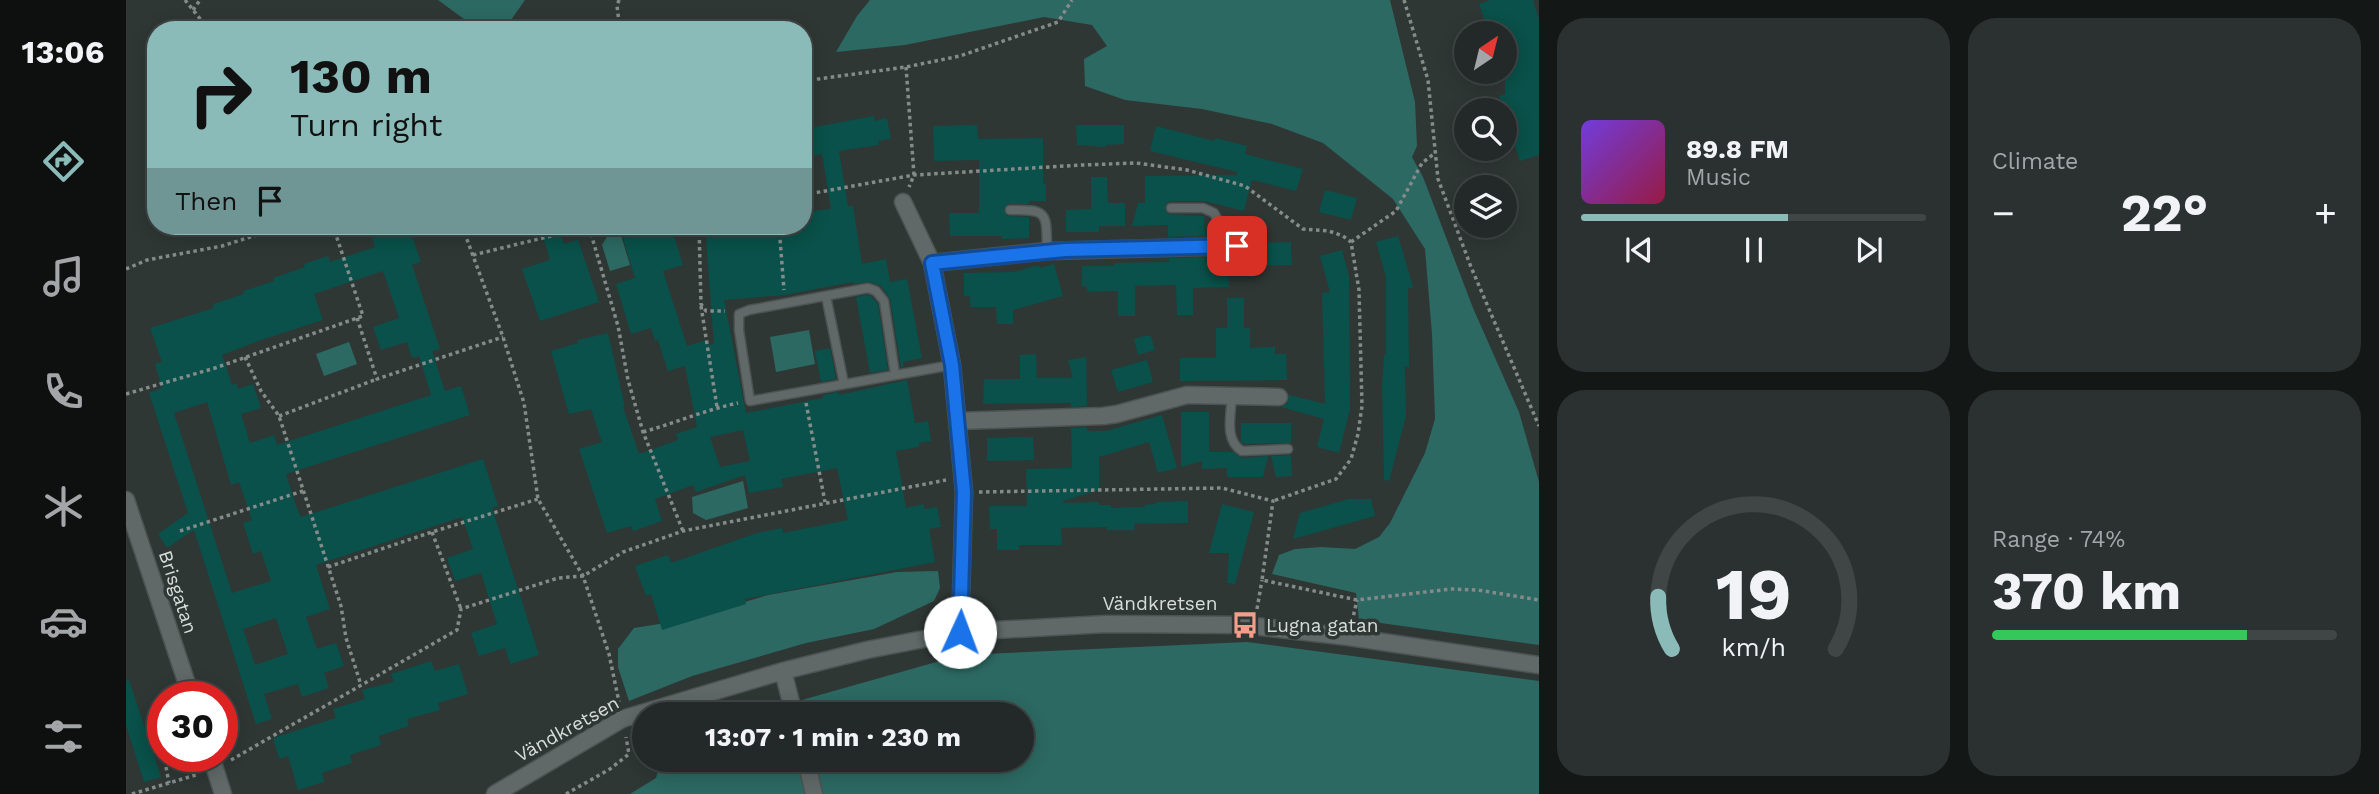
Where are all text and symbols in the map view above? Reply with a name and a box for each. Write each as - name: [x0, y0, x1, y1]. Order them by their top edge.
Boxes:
- north arrow: [1454, 21, 1517, 84]
- map controls: [1454, 21, 1517, 238]
- text: 13:06: [22, 33, 104, 71]
- text: 130 m: [290, 47, 432, 105]
- icon: right: [175, 49, 266, 140]
- button: search: [1454, 98, 1517, 161]
- text: Turn right: [290, 106, 442, 144]
- text: 89.8 FM: [1686, 134, 1789, 164]
- icon: directions: [39, 137, 88, 186]
- text: Climate: [1992, 148, 2078, 175]
- text: Music: [1686, 164, 1751, 191]
- button: layers: [1454, 175, 1517, 238]
- icon: arrive: [251, 182, 289, 220]
- text: 22°: [2121, 183, 2208, 244]
- text: Then: [175, 186, 237, 216]
- text: −: [1992, 191, 2015, 235]
- text: +: [2314, 191, 2337, 235]
- pin: [1207, 216, 1267, 276]
- icon: arrive: [1218, 227, 1256, 265]
- icon: previous: [1620, 231, 1658, 269]
- icon: pause: [1735, 231, 1773, 269]
- icon: next: [1850, 231, 1888, 269]
- icon: music: [39, 252, 88, 301]
- icon: phone: [39, 367, 88, 416]
- icon: climate: [39, 482, 88, 531]
- text: Range · 74%: [1992, 526, 2125, 553]
- street label: Brisgatan: [154, 547, 202, 637]
- text: 19: [1715, 551, 1792, 637]
- text: 370 km: [1992, 561, 2181, 622]
- street label: Vändkretsen: [1102, 592, 1218, 615]
- position arrow: [923, 595, 997, 669]
- icon: car: [39, 597, 88, 646]
- bus stop icon: Lugna gatan: [1230, 610, 1260, 640]
- place label: Lugna gatan: [1266, 614, 1379, 637]
- text: km/h: [1721, 633, 1786, 662]
- speed limit sign: 30: [147, 681, 238, 772]
- street label: Vändkretsen: [511, 691, 623, 767]
- icon: filters: [39, 712, 88, 761]
- text: 13:07 · 1 min · 230 m: [705, 722, 961, 752]

